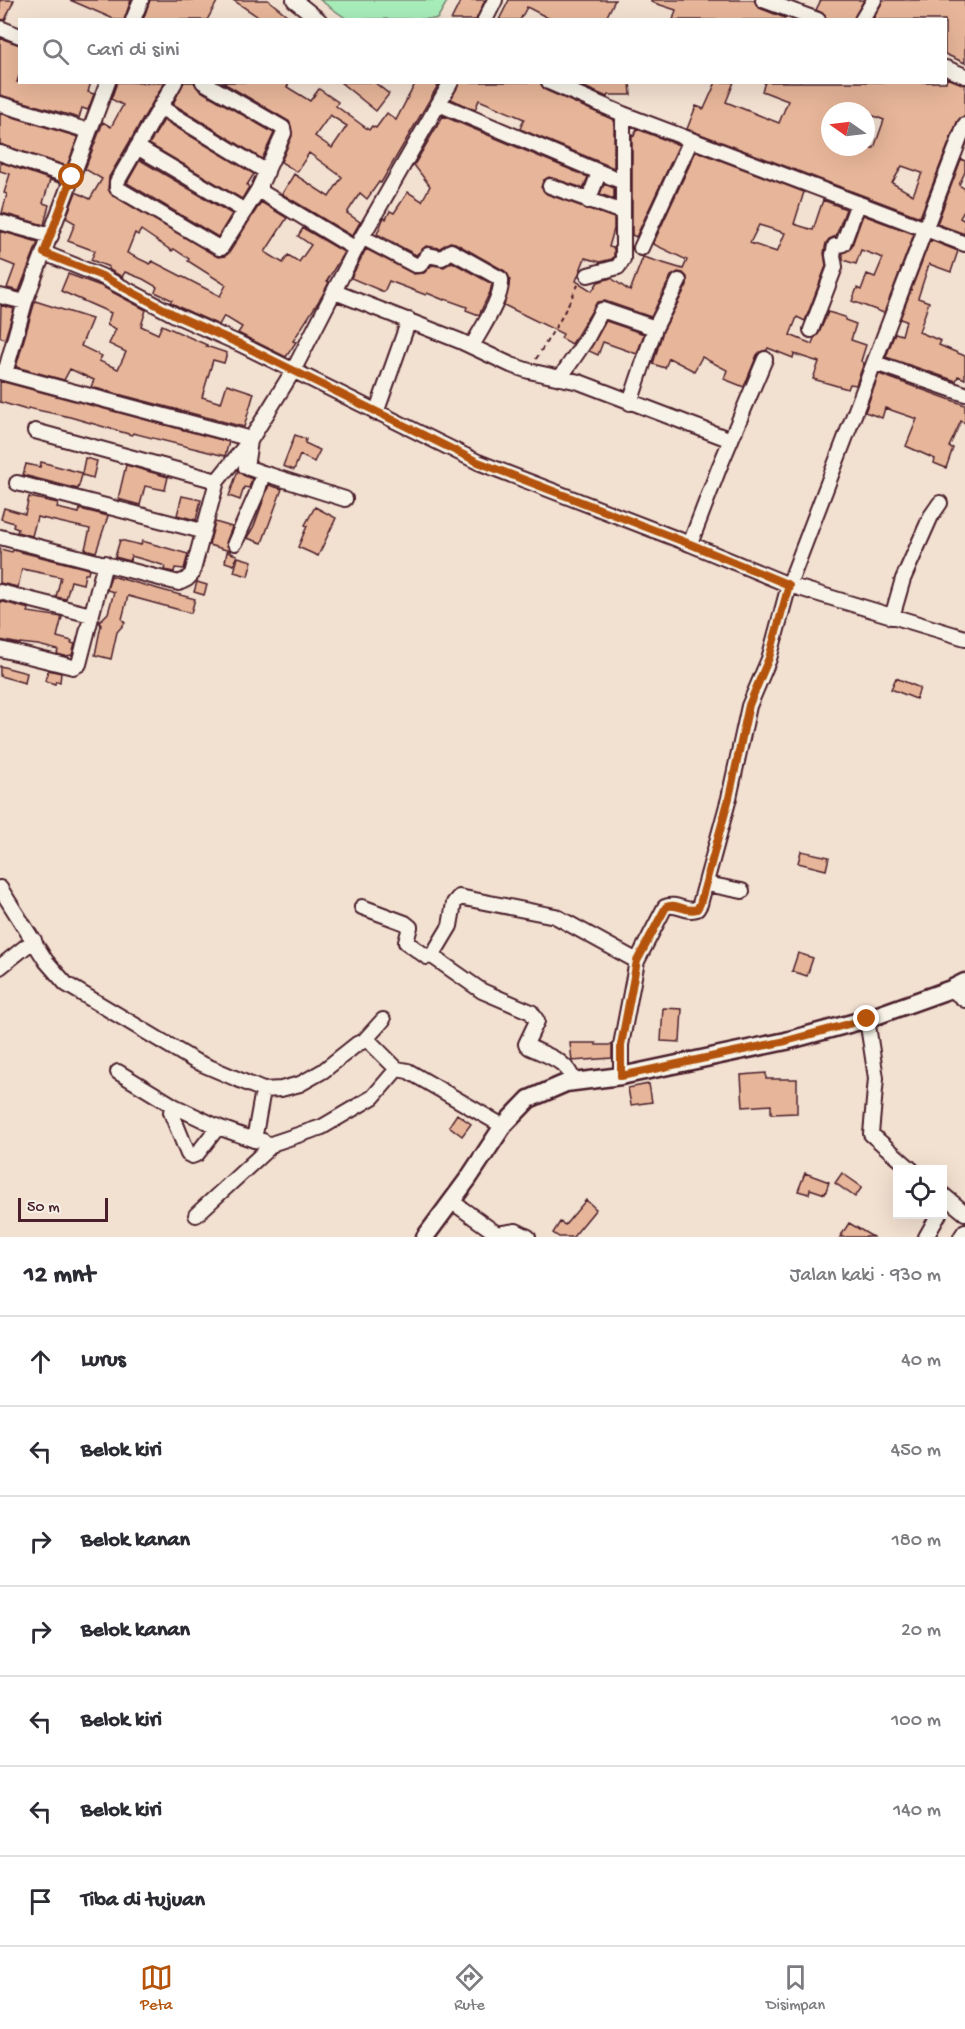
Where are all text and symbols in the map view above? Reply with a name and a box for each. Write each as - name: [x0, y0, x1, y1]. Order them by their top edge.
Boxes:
- search box: [18, 18, 947, 84]
- icon: search: [39, 35, 72, 68]
- text: Cari di sini: [87, 38, 180, 64]
- north arrow: [821, 102, 875, 156]
- route start: [58, 163, 84, 189]
- route end: [853, 1005, 879, 1031]
- map controls: [893, 1165, 947, 1219]
- button: locate: [893, 1165, 947, 1219]
- scale bar: [18, 1195, 108, 1222]
- text: 50 m: [27, 1199, 60, 1218]
- text: 12 mnt: [24, 1261, 95, 1292]
- text: Jalan kaki · 930 m: [790, 1265, 941, 1288]
- icon: ahead: [24, 1345, 57, 1378]
- text: Lurus: [81, 1348, 126, 1374]
- text: 40 m: [901, 1350, 941, 1373]
- icon: left: [24, 1435, 57, 1468]
- text: Belok kiri: [81, 1438, 162, 1464]
- text: 450 m: [891, 1440, 941, 1463]
- icon: right: [24, 1525, 57, 1558]
- text: Belok kanan: [81, 1528, 190, 1554]
- text: 180 m: [892, 1530, 941, 1553]
- icon: right: [24, 1615, 57, 1648]
- text: Belok kanan: [81, 1618, 190, 1644]
- text: 20 m: [901, 1620, 941, 1643]
- icon: left: [24, 1705, 57, 1738]
- text: Belok kiri: [81, 1708, 162, 1734]
- text: 100 m: [891, 1710, 941, 1733]
- icon: left: [24, 1795, 57, 1828]
- text: Belok kiri: [81, 1798, 162, 1824]
- text: 140 m: [893, 1800, 941, 1823]
- icon: arrive: [24, 1885, 57, 1918]
- text: Tiba di tujuan: [81, 1888, 205, 1914]
- tab: Peta: [140, 1961, 173, 2016]
- tab: Rute: [453, 1961, 486, 2016]
- tab: Disimpan: [766, 1961, 825, 2016]

